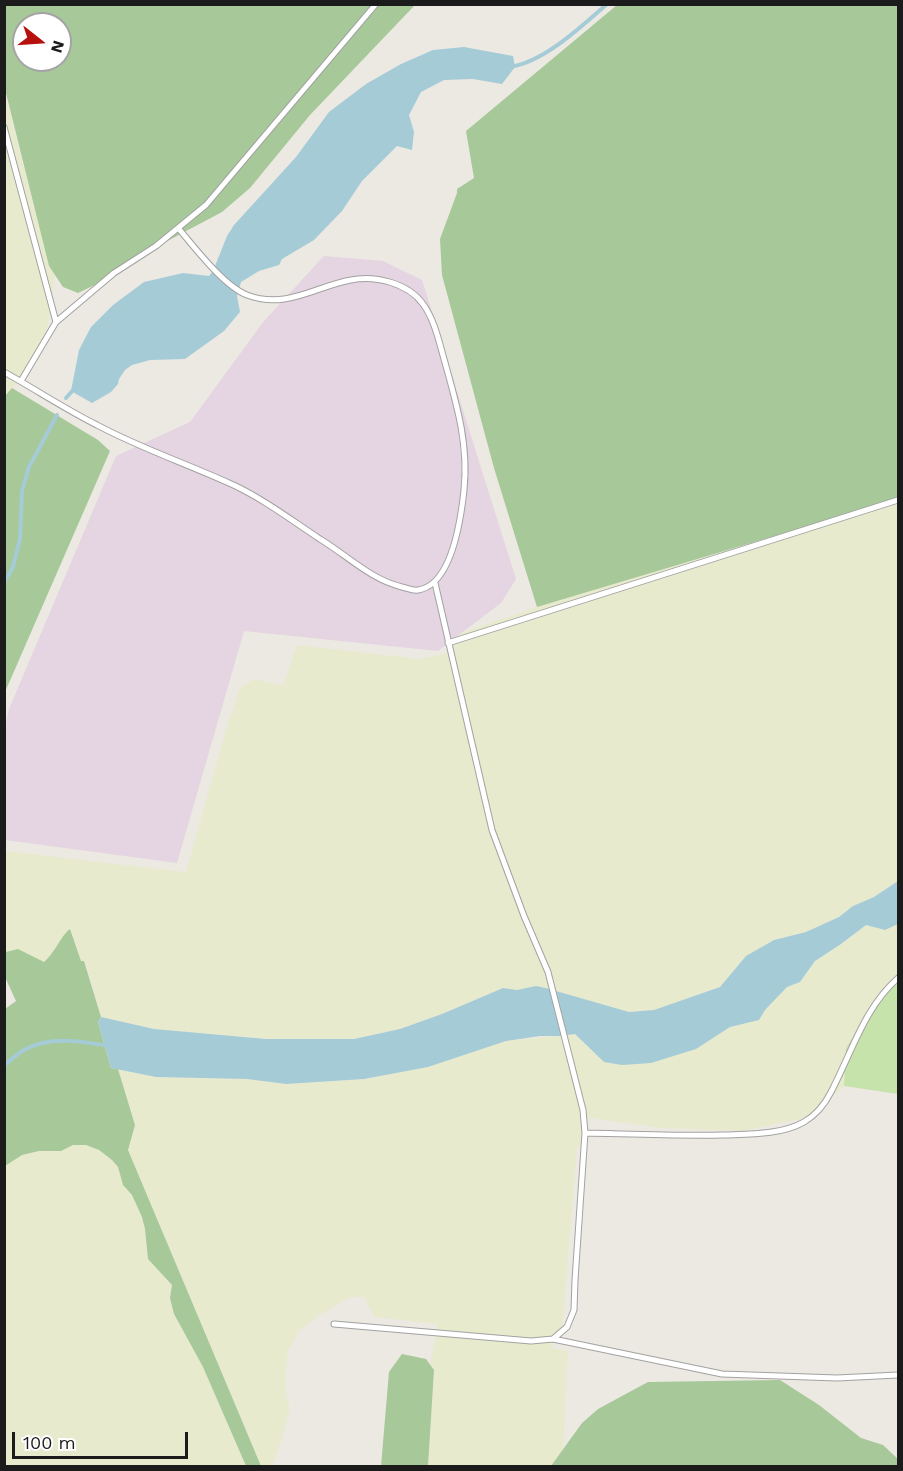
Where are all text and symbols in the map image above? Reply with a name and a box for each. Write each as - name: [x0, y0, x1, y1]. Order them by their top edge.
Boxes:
- north arrow: [12, 12, 72, 72]
- text: N: [47, 38, 69, 55]
- scale bar: [15, 1420, 190, 1458]
- text: 100 m: [23, 1432, 76, 1453]

